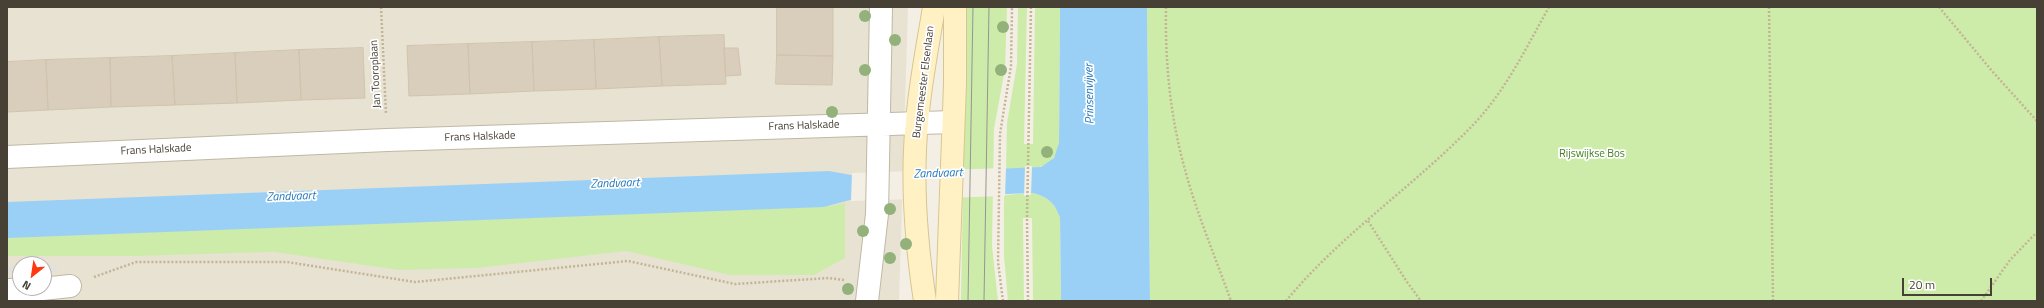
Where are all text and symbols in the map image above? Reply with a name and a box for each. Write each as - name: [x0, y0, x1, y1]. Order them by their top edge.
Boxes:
- street label: Burgemeester Elsenlaan: [911, 25, 937, 139]
- street label: Jan Tooroplaan: [368, 40, 384, 108]
- water label: Prinsenvijver: [1082, 64, 1098, 124]
- street label: Frans Halskade: [768, 118, 840, 134]
- street label: Frans Halskade: [444, 129, 516, 145]
- street label: Frans Halskade: [120, 142, 192, 158]
- park label: Rijswijkse Bos: [1559, 147, 1625, 161]
- water label: Zandvaart: [913, 166, 963, 182]
- water label: Zandvaart: [590, 176, 640, 192]
- water label: Zandvaart: [266, 189, 316, 205]
- north arrow: [12, 256, 52, 296]
- scale bar: [1904, 270, 1994, 296]
- text: 20 m: [1909, 275, 1935, 294]
- text: N: [19, 277, 34, 294]

